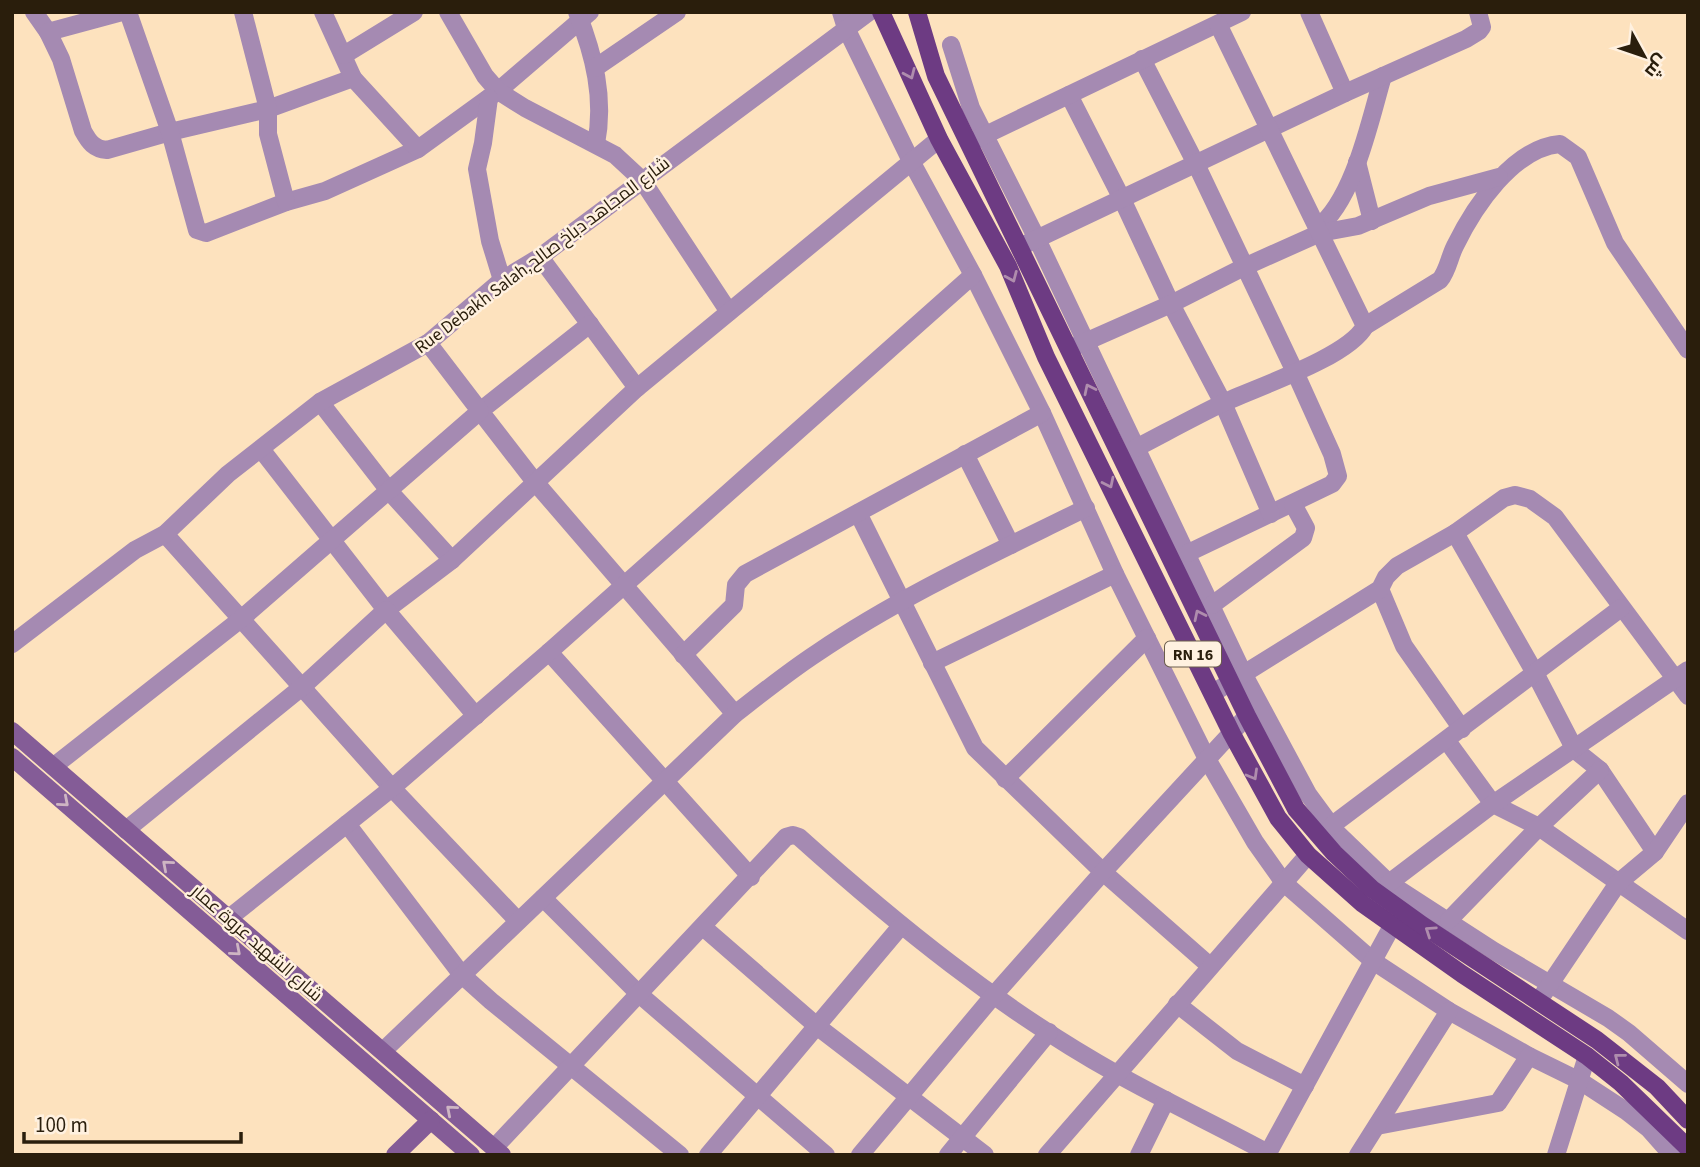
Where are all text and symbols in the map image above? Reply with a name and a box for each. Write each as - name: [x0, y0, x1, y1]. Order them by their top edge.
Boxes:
- north arrow: [1609, 21, 1679, 91]
- text: ش: [1638, 48, 1674, 84]
- one-way arrow: [902, 67, 916, 79]
- street label: Rue Debakh Salah,شارع المجاهد دباخ صالح: [410, 151, 675, 360]
- one-way arrow: [1004, 270, 1018, 282]
- one-way arrow: [1083, 384, 1097, 396]
- one-way arrow: [1100, 476, 1114, 488]
- one-way arrow: [1193, 610, 1207, 622]
- road number: RN 16: [1165, 642, 1221, 666]
- one-way arrow: [1245, 767, 1258, 780]
- one-way arrow: [56, 794, 69, 806]
- one-way arrow: [163, 861, 176, 873]
- street label: شارع الشهيد عروة عمار: [185, 879, 328, 1008]
- one-way arrow: [1425, 926, 1438, 939]
- one-way arrow: [227, 943, 240, 955]
- one-way arrow: [1614, 1053, 1627, 1066]
- scale bar: [24, 1100, 242, 1144]
- one-way arrow: [446, 1106, 459, 1118]
- text: 100 m: [35, 1110, 88, 1140]

